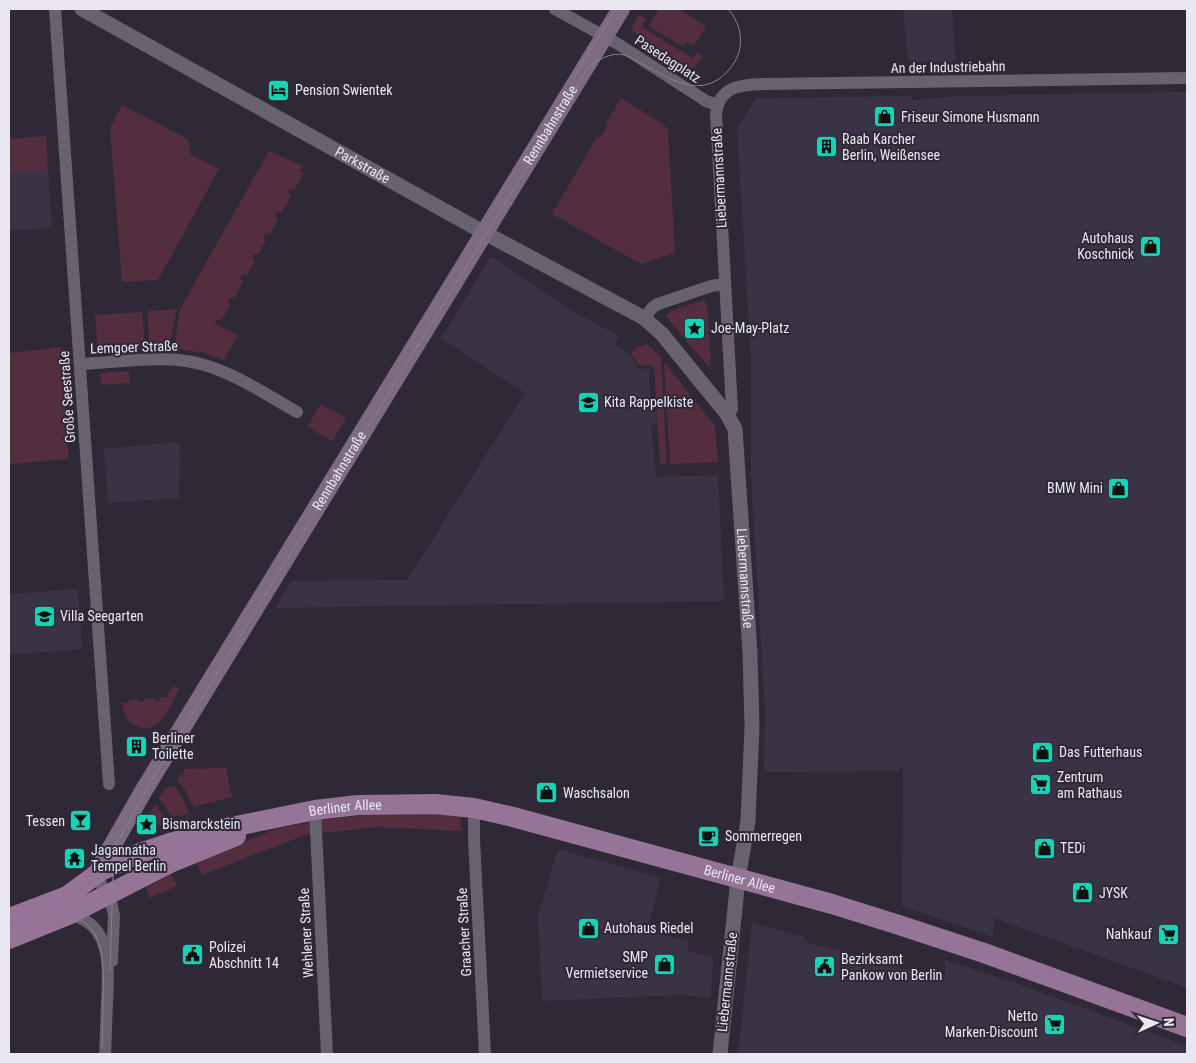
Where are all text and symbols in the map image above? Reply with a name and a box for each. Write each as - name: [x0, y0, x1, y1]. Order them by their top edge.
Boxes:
- street label: Pasedagplatz: [632, 32, 704, 86]
- street label: An der Industriebahn: [890, 58, 1006, 76]
- hotel icon: Pension Swientek: [267, 78, 291, 102]
- place label: Pension Swientek: [295, 82, 393, 98]
- street label: Rennbahnstraße: [520, 82, 581, 167]
- shop icon: Friseur Simone Husmann: [873, 105, 897, 129]
- place label: Friseur Simone Husmann: [901, 109, 1039, 125]
- street label: Liebermannstraße: [708, 127, 730, 228]
- place label: Raab Karcher Berlin, Weißensee: [842, 131, 940, 163]
- building icon: Raab Karcher Berlin, Weißensee: [814, 135, 838, 159]
- street label: Parkstraße: [332, 143, 393, 187]
- place label: Autohaus Koschnick: [1077, 230, 1135, 262]
- shop icon: Autohaus Koschnick: [1138, 234, 1162, 258]
- place icon: Joe-May-Platz: [683, 316, 707, 340]
- place label: Joe-May-Platz: [711, 320, 789, 336]
- street label: Lemgoer Straße: [90, 337, 179, 357]
- street label: Große Seestraße: [56, 350, 78, 443]
- school or university icon: Kita Rappelkiste: [576, 390, 600, 414]
- place label: Kita Rappelkiste: [604, 394, 694, 410]
- street label: Rennbahnstraße: [309, 428, 370, 513]
- shop icon: BMW Mini: [1107, 476, 1131, 500]
- place label: BMW Mini: [1047, 480, 1103, 496]
- street label: Liebermannstraße: [734, 528, 756, 629]
- school or university icon: Villa Seegarten: [32, 604, 56, 628]
- place label: Villa Seegarten: [60, 608, 144, 624]
- place label: Berliner Toilette: [152, 730, 195, 762]
- building icon: Berliner Toilette: [124, 734, 148, 758]
- shop icon: Das Futterhaus: [1031, 740, 1055, 764]
- place label: Das Futterhaus: [1059, 744, 1142, 760]
- place label: Zentrum am Rathaus: [1057, 769, 1122, 801]
- supermarket icon: Zentrum am Rathaus: [1029, 773, 1053, 797]
- shop icon: Waschsalon: [535, 781, 559, 805]
- place label: Waschsalon: [563, 785, 630, 801]
- street label: Berliner Allee: [307, 797, 382, 819]
- bar icon: Tessen: [69, 809, 93, 833]
- place icon: Bismarckstein: [134, 812, 158, 836]
- place label: Tessen: [26, 813, 65, 829]
- place label: Bismarckstein: [162, 816, 240, 832]
- cafe icon: Sommerregen: [697, 824, 721, 848]
- place label: Sommerregen: [725, 828, 802, 844]
- shop icon: TEDi: [1032, 836, 1056, 860]
- place label: TEDi: [1060, 840, 1085, 856]
- place label: Jagannatha Tempel Berlin: [91, 842, 166, 874]
- temple icon: Jagannatha Tempel Berlin: [63, 846, 87, 870]
- street label: Berliner Allee: [702, 861, 778, 896]
- shop icon: JYSK: [1071, 881, 1095, 905]
- place label: JYSK: [1099, 885, 1128, 901]
- street label: Wehlener Straße: [296, 887, 316, 979]
- street label: Graacher Straße: [454, 887, 474, 977]
- shop icon: Autohaus Riedel: [576, 916, 600, 940]
- place label: Autohaus Riedel: [604, 920, 694, 936]
- supermarket icon: Nahkauf: [1156, 922, 1180, 946]
- place label: Nahkauf: [1106, 926, 1153, 942]
- street label: Liebermannstraße: [714, 931, 740, 1033]
- place label: Polizei Abschnitt 14: [209, 939, 279, 971]
- public building icon: Polizei Abschnitt 14: [181, 943, 205, 967]
- place label: SMP Vermietservice: [566, 949, 648, 981]
- place label: Bezirksamt Pankow von Berlin: [841, 951, 942, 983]
- shop icon: SMP Vermietservice: [652, 953, 676, 977]
- public building icon: Bezirksamt Pankow von Berlin: [813, 955, 837, 979]
- north arrow: [1131, 998, 1181, 1048]
- place label: Netto Marken-Discount: [945, 1008, 1038, 1040]
- supermarket icon: Netto Marken-Discount: [1042, 1012, 1066, 1036]
- text: N: [1161, 1018, 1177, 1027]

